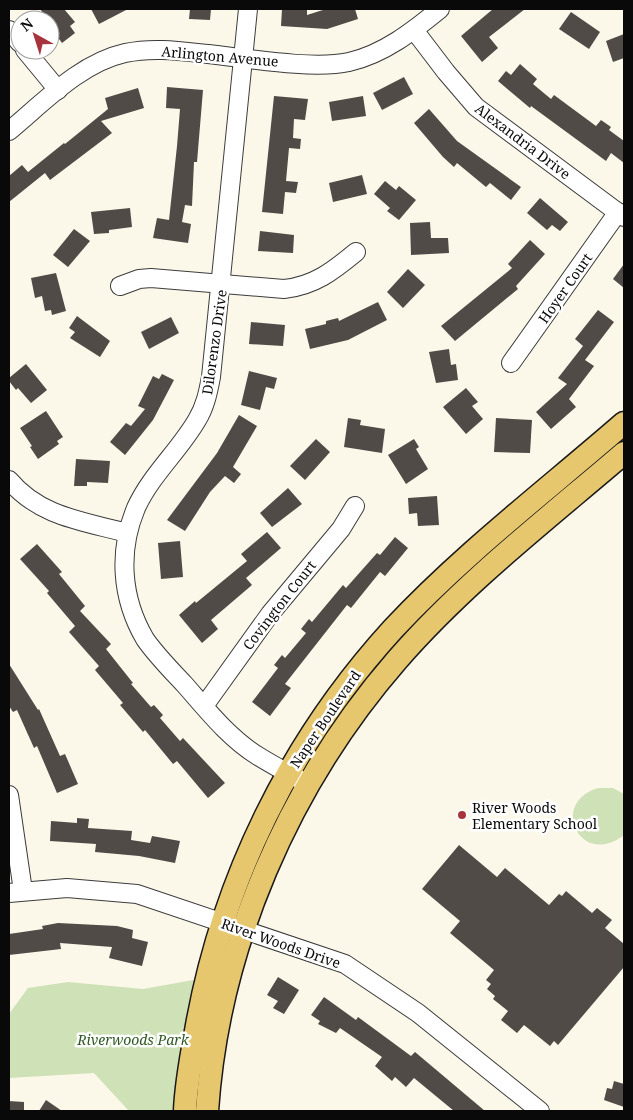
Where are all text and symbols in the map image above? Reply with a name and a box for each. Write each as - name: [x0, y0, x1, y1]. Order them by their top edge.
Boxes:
- north arrow: [10, 10, 60, 60]
- text: N: [16, 14, 37, 35]
- street label: Arlington Avenue: [161, 41, 279, 71]
- street label: Alexandria Drive: [471, 99, 575, 183]
- street label: Hoyer Court: [534, 249, 596, 327]
- street label: Dilorenzo Drive: [197, 288, 231, 396]
- street label: Covington Court: [238, 556, 320, 654]
- street label: Naper Boulevard: [285, 666, 365, 772]
- place label: River Woods Elementary School: [472, 798, 598, 833]
- marker: River Woods Elementary School: [456, 809, 468, 821]
- street label: River Woods Drive: [219, 914, 343, 972]
- park label: Riverwoods Park: [76, 1030, 190, 1049]

